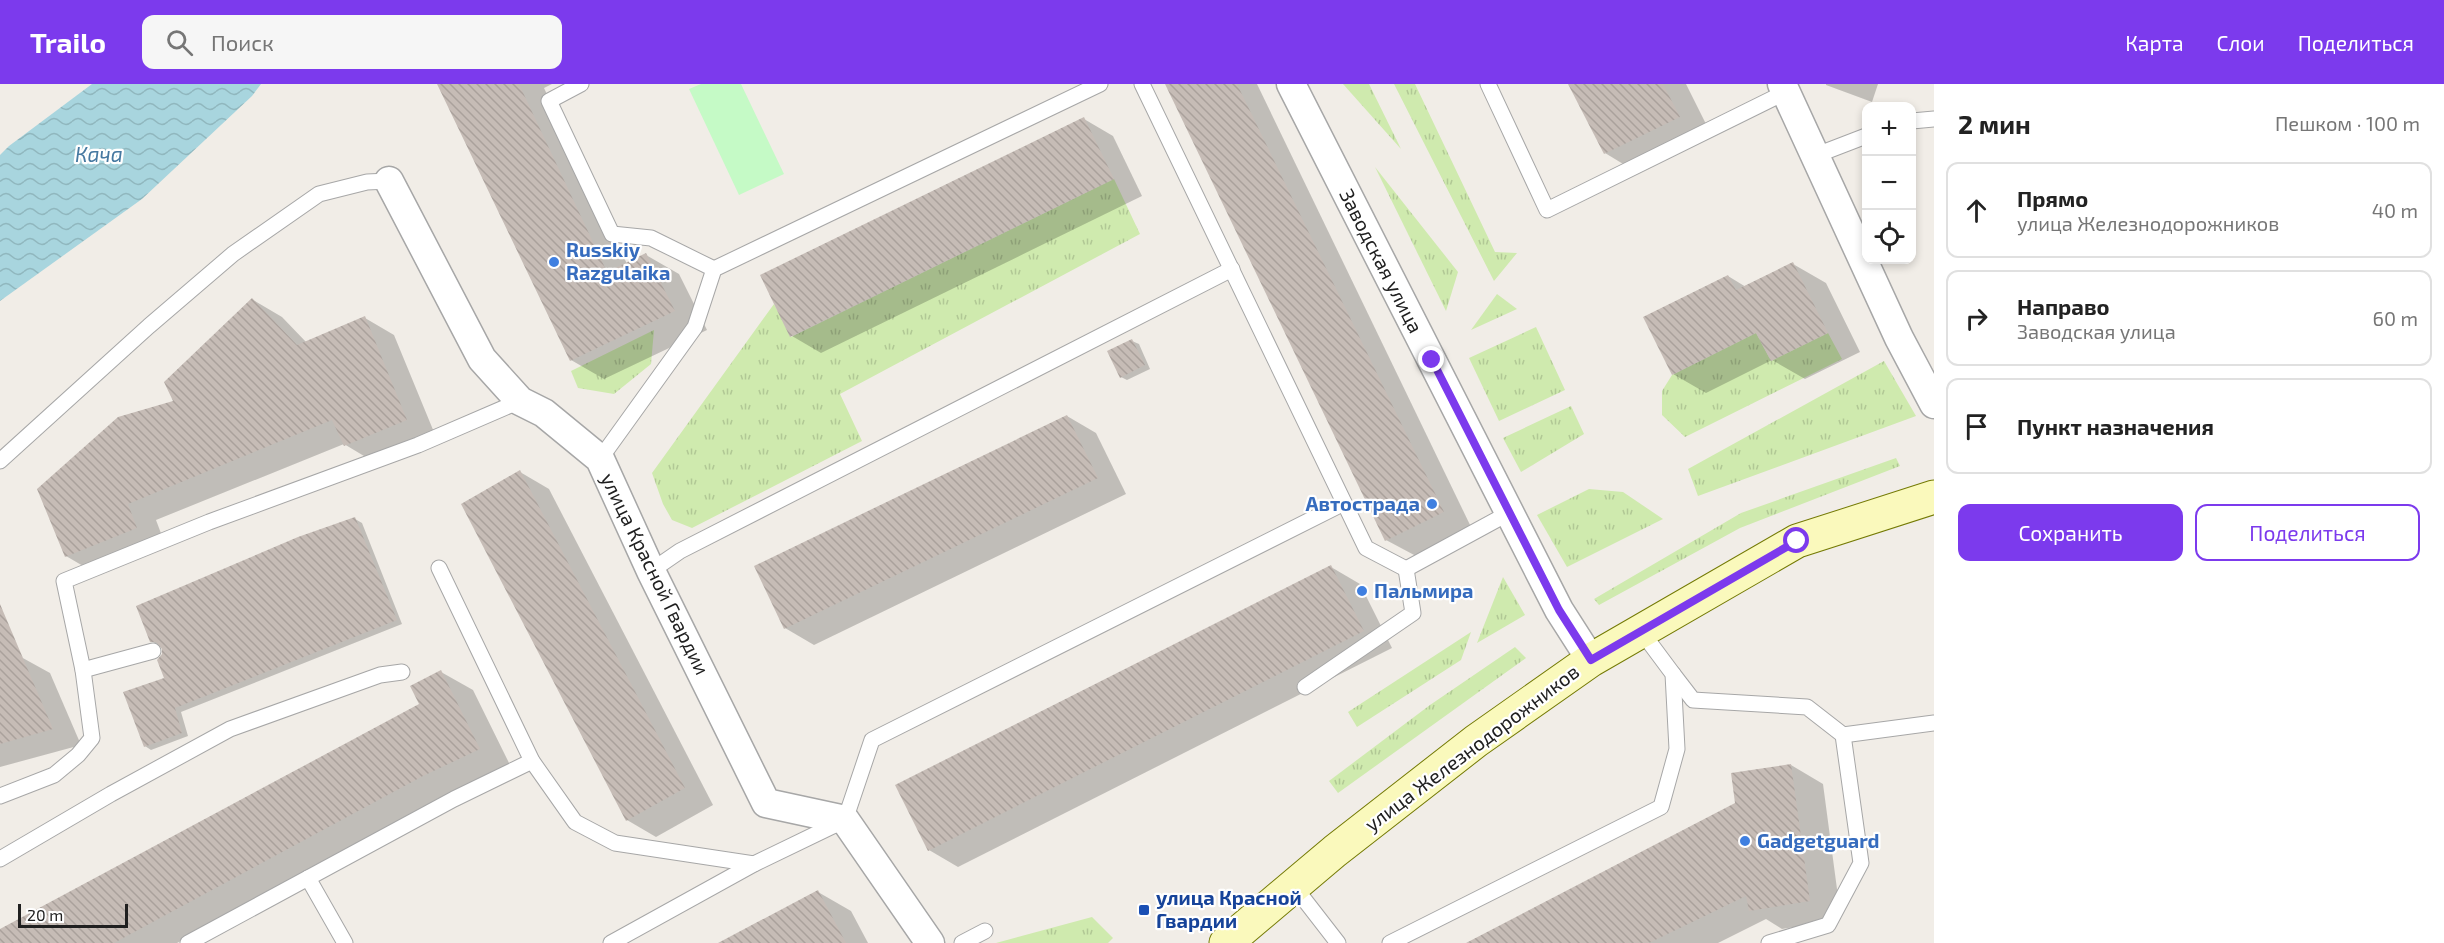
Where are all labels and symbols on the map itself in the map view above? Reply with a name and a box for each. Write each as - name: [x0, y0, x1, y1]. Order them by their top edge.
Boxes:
- water label: Кача: [75, 141, 123, 166]
- street label: Заводская улица: [1334, 184, 1429, 337]
- place label: Russkiy Razgulaika: [566, 237, 670, 284]
- marker: Russkiy Razgulaika: [547, 255, 561, 269]
- route end: [1418, 346, 1444, 372]
- street label: улица Красной Гвардии: [596, 469, 715, 679]
- place label: Автострада: [1305, 491, 1420, 515]
- marker: Автострада: [1425, 497, 1439, 511]
- route start: [1783, 527, 1809, 553]
- place label: Пальмира: [1374, 578, 1473, 602]
- marker: Пальмира: [1355, 584, 1369, 598]
- street label: улица Железнодорожников: [1359, 659, 1584, 837]
- place label: Gadgetguard: [1757, 828, 1880, 852]
- marker: Gadgetguard: [1738, 834, 1752, 848]
- place label: улица Красной Гвардии: [1156, 885, 1302, 932]
- scale bar: [18, 901, 128, 928]
- marker: улица Красной Гвардии: [1137, 903, 1151, 917]

